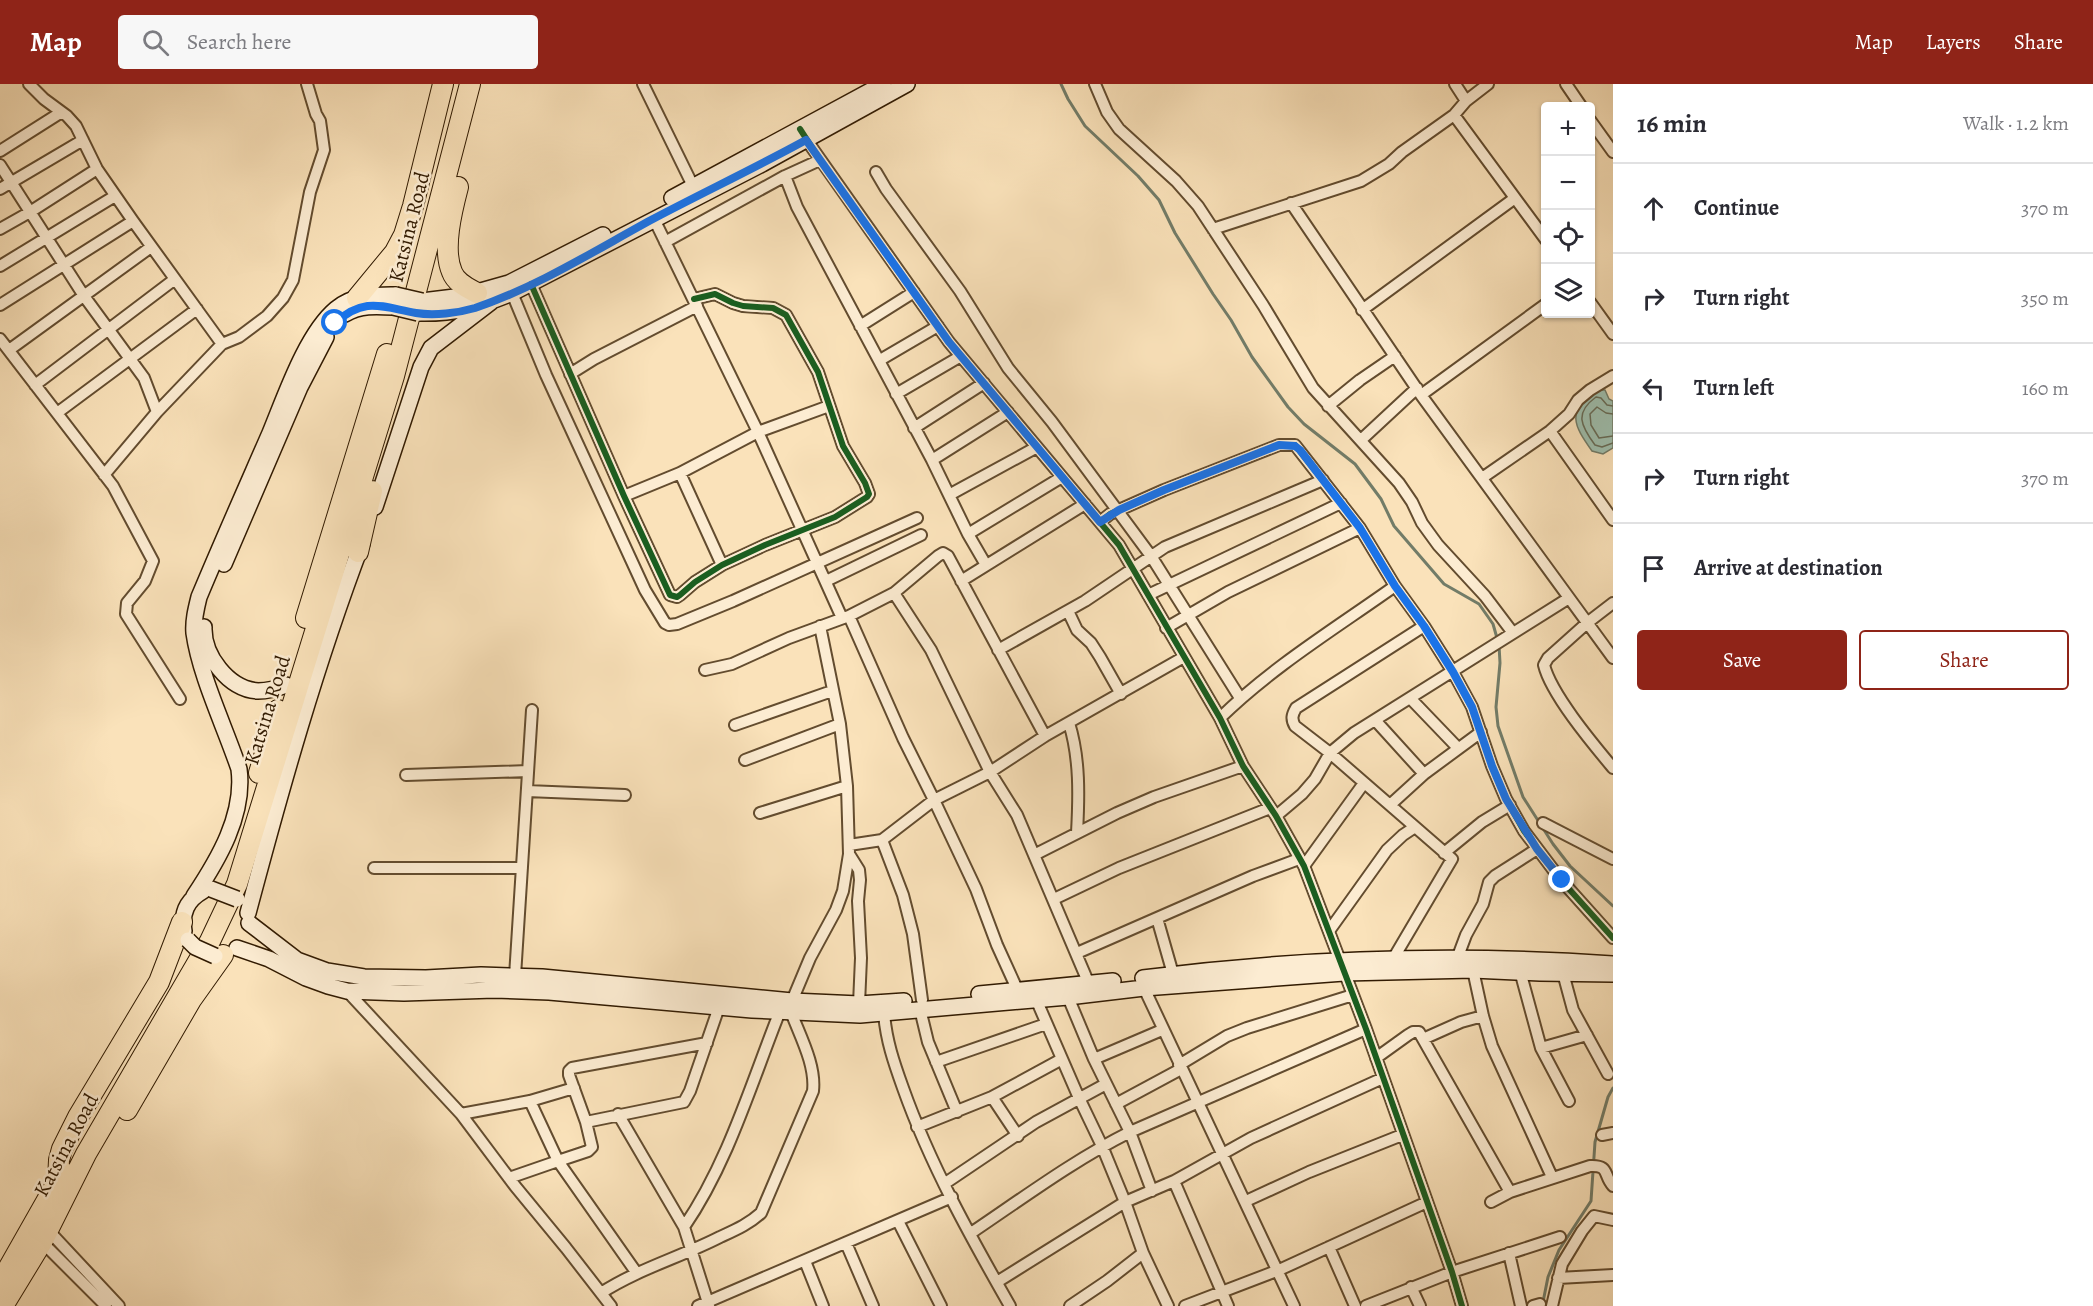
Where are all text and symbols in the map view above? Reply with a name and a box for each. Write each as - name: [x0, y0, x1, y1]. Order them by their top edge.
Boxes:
- search box: [118, 15, 538, 69]
- text: Map: [30, 23, 82, 61]
- icon: search: [139, 26, 172, 59]
- text: Search here: [187, 27, 291, 57]
- text: Map: [1854, 28, 1893, 56]
- text: Layers: [1926, 28, 1981, 56]
- text: Share: [2014, 28, 2063, 56]
- map controls: [1541, 102, 1595, 318]
- button: +: [1541, 102, 1595, 156]
- text: 16 min: [1637, 106, 1707, 141]
- text: Walk · 1.2 km: [1963, 110, 2069, 137]
- button: −: [1541, 156, 1595, 210]
- street label: Katsina Road: [382, 168, 436, 285]
- icon: ahead: [1637, 192, 1670, 225]
- text: Continue: [1694, 193, 1779, 223]
- text: 370 m: [2021, 195, 2069, 222]
- button: locate: [1541, 210, 1595, 264]
- button: layers: [1541, 264, 1595, 318]
- icon: right: [1637, 282, 1670, 315]
- text: Turn right: [1694, 283, 1790, 313]
- text: 350 m: [2021, 285, 2069, 312]
- route start: [321, 309, 347, 335]
- icon: left: [1637, 372, 1670, 405]
- text: Turn left: [1694, 373, 1774, 403]
- text: 160 m: [2022, 375, 2069, 402]
- icon: right: [1637, 462, 1670, 495]
- text: Turn right: [1694, 463, 1790, 493]
- text: 370 m: [2021, 465, 2069, 492]
- icon: arrive: [1637, 552, 1670, 585]
- text: Arrive at destination: [1694, 553, 1883, 583]
- button: Save: [1637, 630, 1847, 690]
- button: Share: [1859, 630, 2069, 690]
- street label: Katsina Road: [237, 651, 297, 768]
- route end: [1548, 866, 1574, 892]
- street label: Katsina Road: [27, 1088, 105, 1202]

